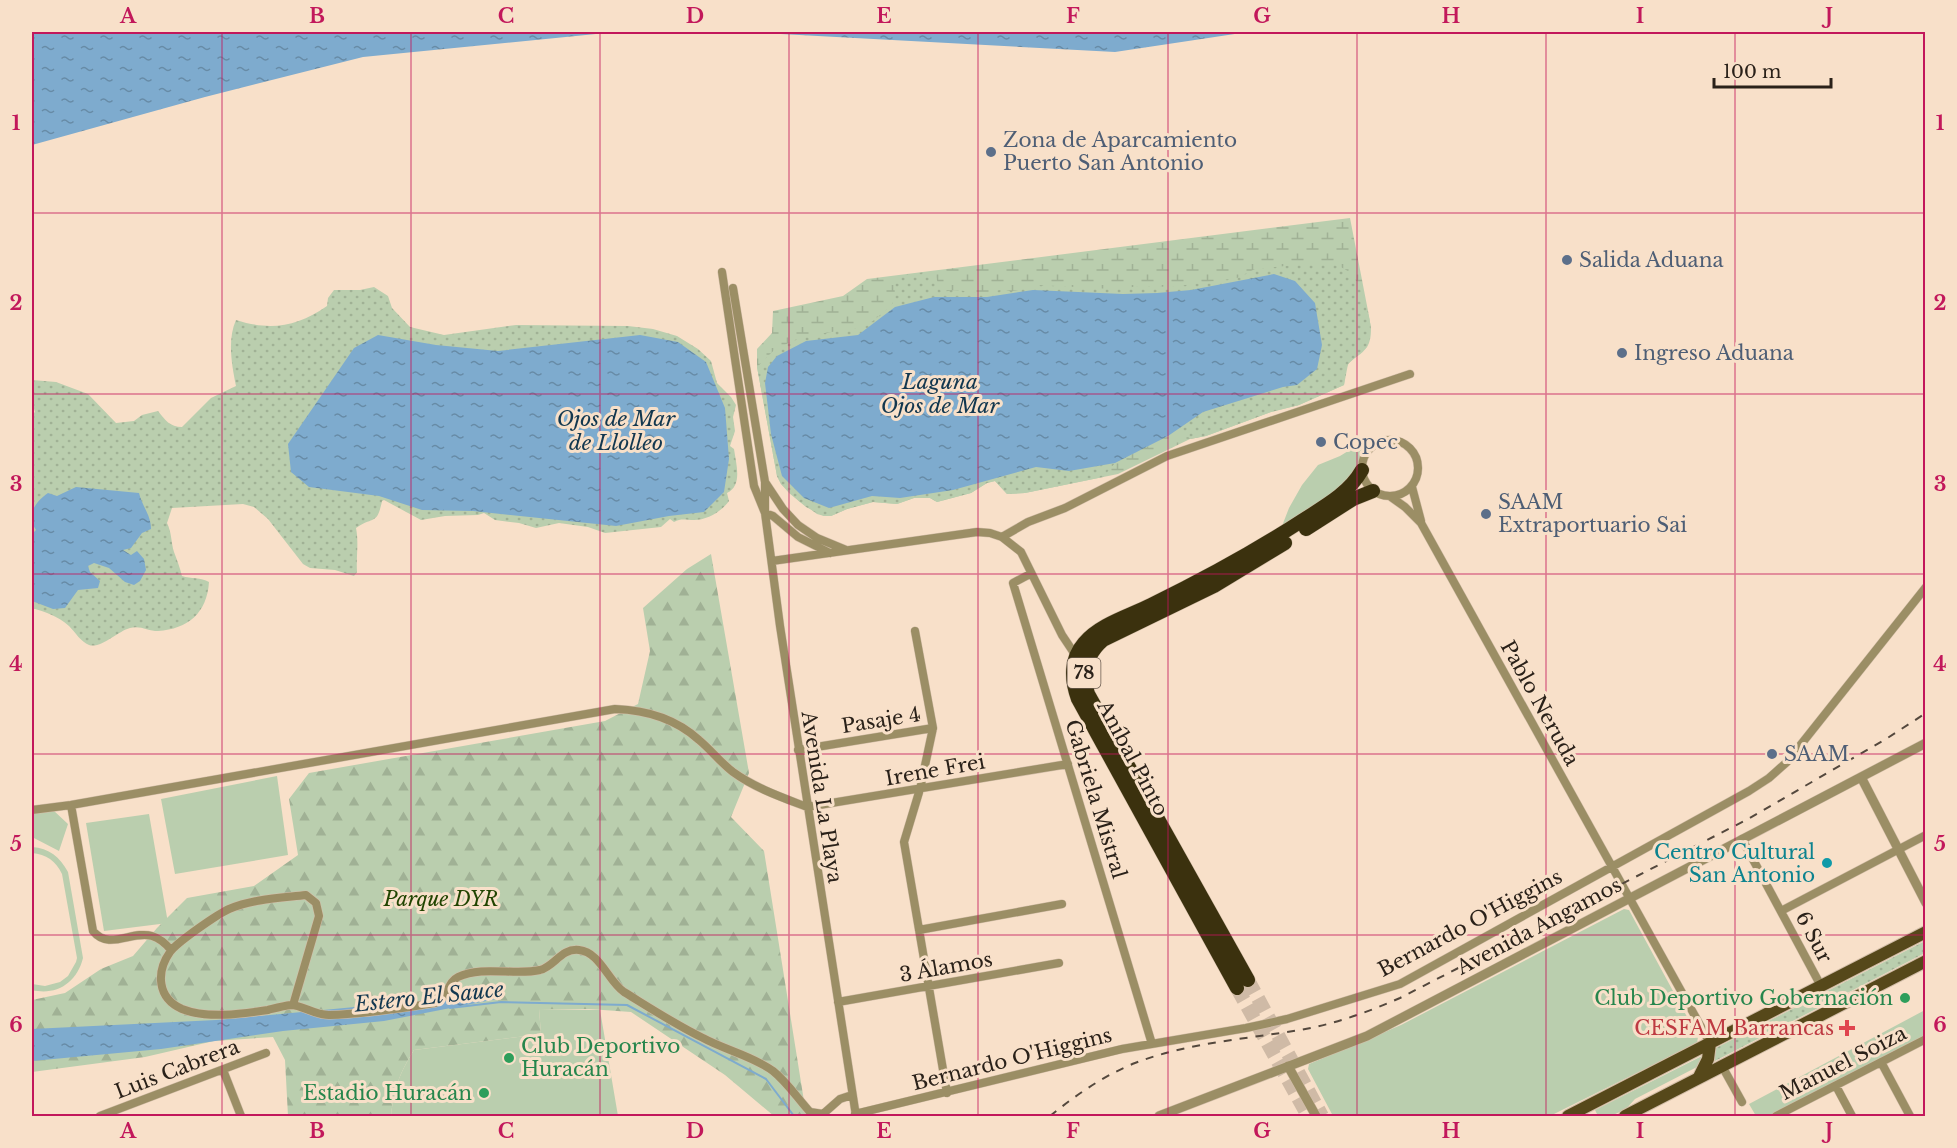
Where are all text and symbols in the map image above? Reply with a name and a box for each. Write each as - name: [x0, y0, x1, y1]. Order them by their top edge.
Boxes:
- text: A: [119, 4, 137, 28]
- text: B: [309, 4, 325, 28]
- text: C: [498, 4, 514, 28]
- text: D: [686, 4, 704, 28]
- text: E: [876, 4, 892, 28]
- text: F: [1066, 4, 1080, 28]
- text: G: [1253, 4, 1271, 28]
- text: H: [1442, 4, 1461, 28]
- text: I: [1636, 4, 1644, 28]
- text: J: [1821, 4, 1833, 28]
- scale bar: [1714, 51, 1831, 89]
- text: 100 m: [1723, 61, 1781, 83]
- text: 1: [12, 111, 21, 135]
- text: 1: [1936, 111, 1945, 135]
- place label: Zona de Aparcamiento Puerto San Antonio: [1003, 128, 1237, 175]
- marker: Zona de Aparcamiento Puerto San Antonio: [984, 145, 998, 159]
- place label: Salida Aduana: [1579, 248, 1724, 272]
- marker: Salida Aduana: [1560, 253, 1574, 267]
- text: 2: [9, 291, 23, 315]
- text: 2: [1933, 291, 1947, 315]
- place label: Ingreso Aduana: [1634, 341, 1795, 365]
- marker: Ingreso Aduana: [1615, 346, 1629, 360]
- water label: Laguna Ojos de Mar: [881, 369, 1001, 419]
- water label: Ojos de Mar de Llolleo: [557, 406, 677, 456]
- place label: Copec: [1333, 430, 1398, 454]
- marker: Copec: [1314, 435, 1328, 449]
- text: 3: [10, 472, 22, 496]
- text: 3: [1934, 472, 1946, 496]
- place label: SAAM Extraportuario Sai: [1498, 490, 1687, 537]
- marker: SAAM Extraportuario Sai: [1479, 507, 1493, 521]
- street label: Pablo Neruda: [1496, 636, 1585, 771]
- text: 4: [9, 652, 23, 676]
- text: 4: [1933, 652, 1947, 676]
- road number: 78: [1068, 658, 1100, 688]
- street label: Aníbal Pinto: [1092, 695, 1174, 820]
- street label: Pasaje 4: [840, 702, 922, 738]
- street label: Avenida La Playa: [796, 708, 848, 886]
- street label: Gabriela Mistral: [1060, 717, 1132, 881]
- place label: SAAM: [1784, 742, 1849, 766]
- marker: SAAM: [1765, 747, 1779, 761]
- street label: Irene Frei: [883, 749, 987, 791]
- text: 5: [10, 832, 22, 856]
- text: 5: [1934, 832, 1946, 856]
- place label: Centro Cultural San Antonio: [1654, 840, 1815, 887]
- marker: Centro Cultural San Antonio: [1820, 856, 1834, 870]
- street label: Bernardo O'Higgins: [1374, 864, 1566, 982]
- street label: Avenida Angamos: [1452, 872, 1626, 980]
- park label: Parque DYR: [383, 887, 498, 911]
- street label: 6 Sur: [1791, 907, 1838, 967]
- street label: 3 Álamos: [898, 946, 994, 987]
- water label: Estero El Sauce: [352, 976, 505, 1018]
- place label: Club Deportivo Gobernación: [1594, 986, 1893, 1010]
- marker: Club Deportivo Gobernación: [1898, 991, 1912, 1005]
- text: 6: [9, 1013, 23, 1037]
- text: 6: [1933, 1013, 1947, 1037]
- place label: CESFAM Barrancas: [1634, 1016, 1834, 1040]
- marker: CESFAM Barrancas: [1838, 1019, 1856, 1037]
- street label: Manuel Soiza: [1776, 1020, 1911, 1105]
- street label: Bernardo O'Higgins: [910, 1023, 1114, 1095]
- street label: Luis Cabrera: [111, 1034, 243, 1104]
- place label: Club Deportivo Huracán: [521, 1034, 680, 1081]
- marker: Club Deportivo Huracán: [502, 1051, 516, 1065]
- place label: Estadio Huracán: [303, 1081, 472, 1105]
- marker: Estadio Huracán: [477, 1086, 491, 1100]
- text: A: [119, 1119, 137, 1143]
- text: B: [309, 1119, 325, 1143]
- text: C: [498, 1119, 514, 1143]
- text: D: [686, 1119, 704, 1143]
- text: E: [876, 1119, 892, 1143]
- text: F: [1066, 1119, 1080, 1143]
- text: G: [1253, 1119, 1271, 1143]
- text: H: [1442, 1119, 1461, 1143]
- text: I: [1636, 1119, 1644, 1143]
- text: J: [1821, 1119, 1833, 1143]

